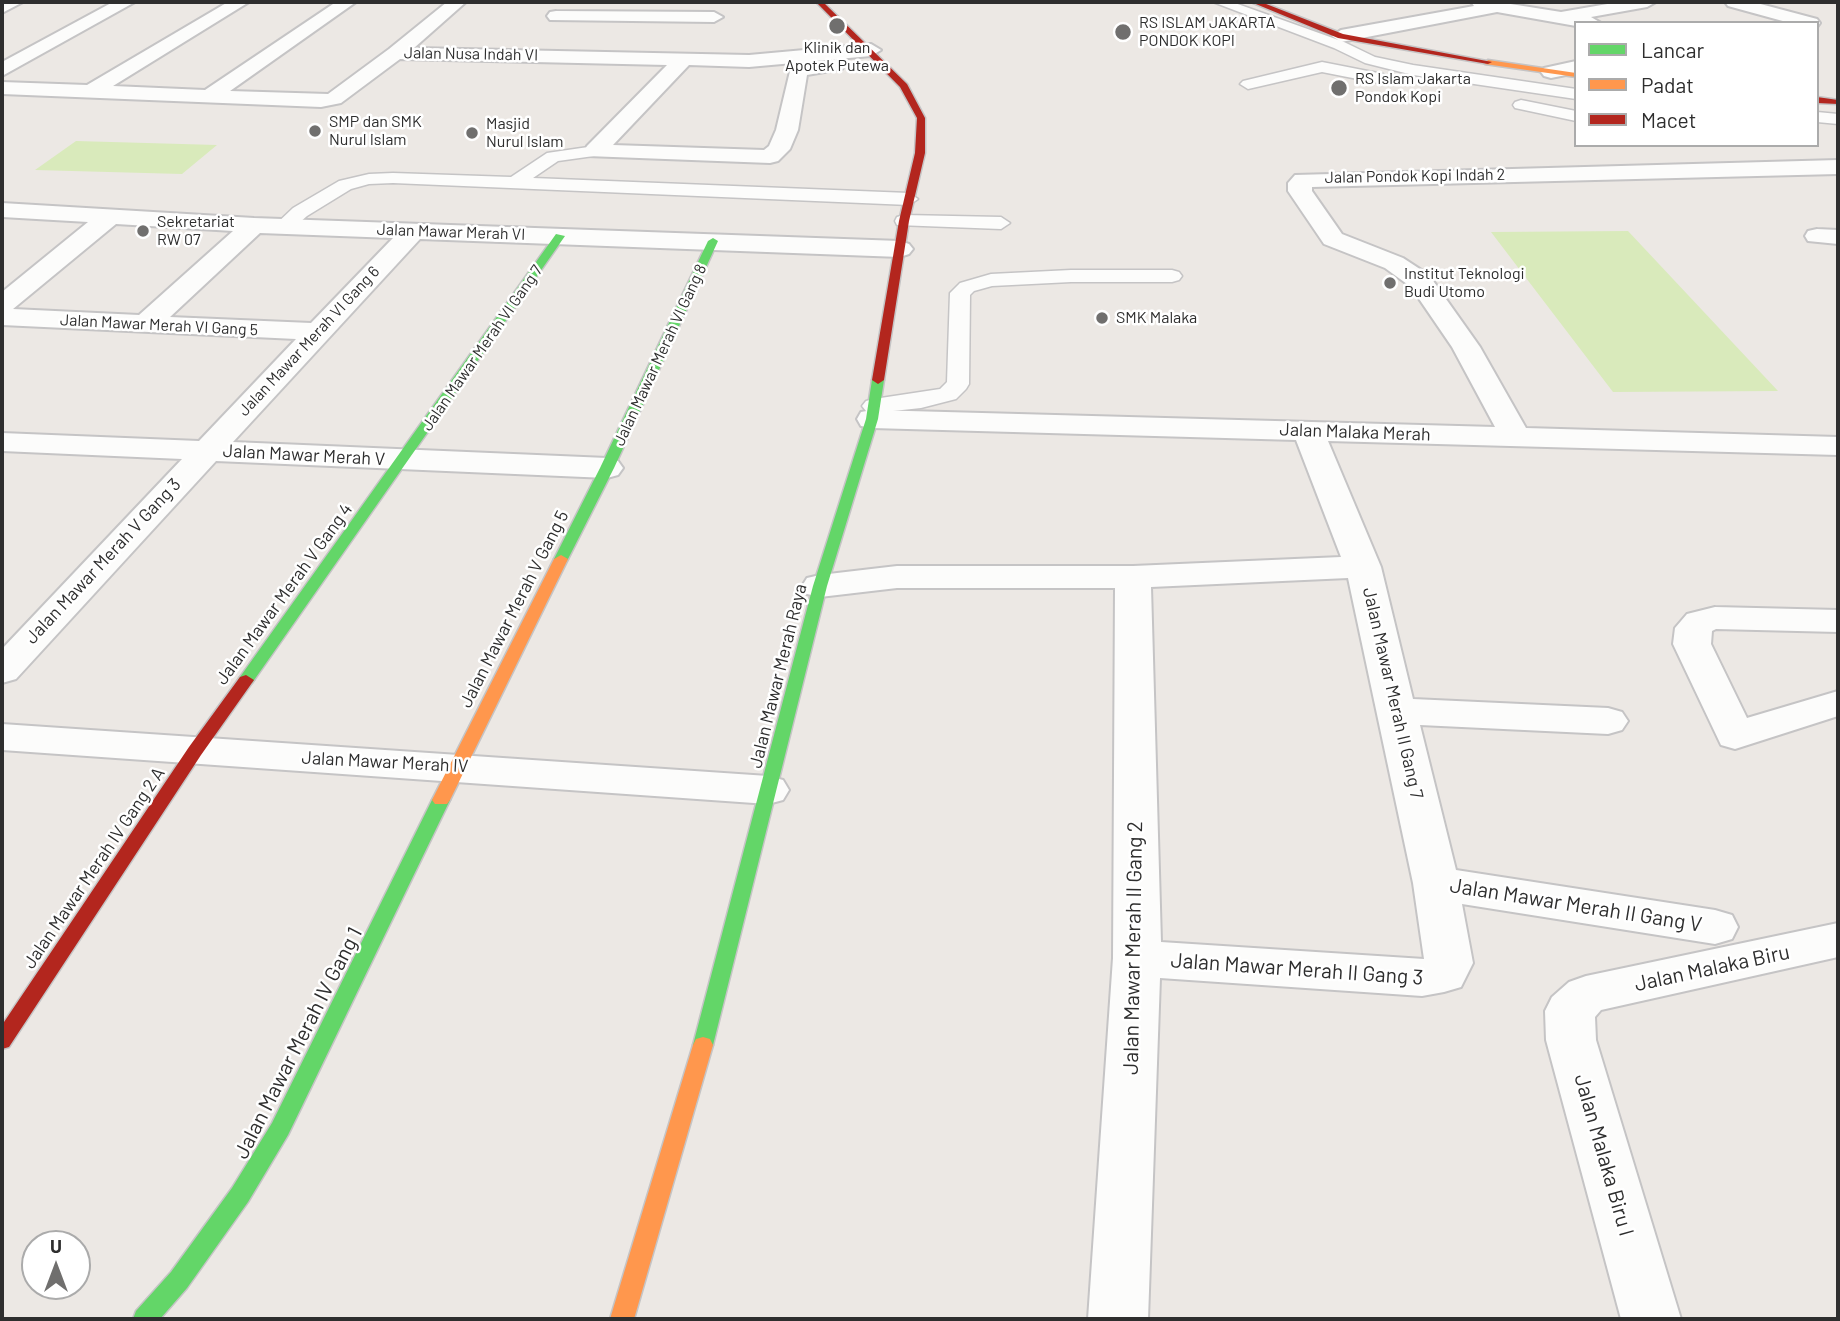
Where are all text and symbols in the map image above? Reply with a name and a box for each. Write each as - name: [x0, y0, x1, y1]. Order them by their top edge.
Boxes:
- place label: RS ISLAM JAKARTA PONDOK KOPI: [1139, 13, 1275, 51]
- marker: Klinik dan Apotek Putewa: [827, 16, 847, 36]
- legend: [1574, 21, 1819, 147]
- marker: RS ISLAM JAKARTA PONDOK KOPI: [1113, 22, 1133, 42]
- text: Lancar: [1641, 37, 1704, 62]
- place label: Klinik dan Apotek Putewa: [785, 38, 889, 76]
- street label: Jalan Nusa Indah VI: [404, 43, 538, 65]
- place label: RS Islam Jakarta Pondok Kopi: [1355, 69, 1471, 107]
- text: Padat: [1641, 72, 1694, 97]
- marker: RS Islam Jakarta Pondok Kopi: [1329, 78, 1349, 98]
- text: Macet: [1641, 107, 1696, 132]
- place label: SMP dan SMK Nurul Islam: [329, 112, 422, 150]
- place label: Masjid Nurul Islam: [486, 114, 564, 152]
- marker: SMP dan SMK Nurul Islam: [307, 123, 323, 139]
- marker: Masjid Nurul Islam: [464, 125, 480, 141]
- street label: Jalan Pondok Kopi Indah 2: [1325, 165, 1505, 187]
- place label: Sekretariat RW 07: [157, 212, 235, 250]
- street label: Jalan Mawar Merah VI: [376, 220, 526, 244]
- marker: Sekretariat RW 07: [135, 223, 151, 239]
- street label: Jalan Mawar Merah VI Gang 8: [609, 261, 711, 449]
- street label: Jalan Mawar Merah VI Gang 6: [234, 262, 384, 420]
- street label: Jalan Mawar Merah VI Gang 7: [417, 262, 547, 434]
- place label: Institut Teknologi Budi Utomo: [1404, 264, 1525, 302]
- marker: Institut Teknologi Budi Utomo: [1382, 275, 1398, 291]
- place label: SMK Malaka: [1116, 308, 1197, 328]
- street label: Jalan Mawar Merah VI Gang 5: [60, 310, 258, 340]
- marker: SMK Malaka: [1094, 310, 1110, 326]
- street label: Jalan Malaka Merah: [1279, 419, 1431, 445]
- street label: Jalan Mawar Merah V: [222, 440, 386, 470]
- street label: Jalan Mawar Merah V Gang 3: [21, 474, 185, 648]
- street label: Jalan Mawar Merah V Gang 4: [211, 499, 357, 689]
- street label: Jalan Mawar Merah V Gang 5: [455, 507, 573, 711]
- street label: Jalan Mawar Merah Raya: [745, 582, 811, 770]
- street label: Jalan Mawar Merah II Gang 7: [1358, 585, 1428, 801]
- street label: Jalan Mawar Merah IV: [301, 747, 469, 777]
- street label: Jalan Mawar Merah IV Gang 2 A: [19, 763, 169, 973]
- street label: Jalan Mawar Merah II Gang 2: [1118, 821, 1148, 1075]
- street label: Jalan Mawar Merah II Gang V: [1448, 873, 1704, 937]
- street label: Jalan Mawar Merah IV Gang 1: [229, 923, 367, 1163]
- street label: Jalan Malaka Biru: [1632, 939, 1792, 997]
- street label: Jalan Mawar Merah II Gang 3: [1170, 948, 1424, 990]
- street label: Jalan Malaka Biru I: [1569, 1071, 1639, 1239]
- north arrow: [21, 1230, 91, 1300]
- text: U: [50, 1234, 62, 1257]

